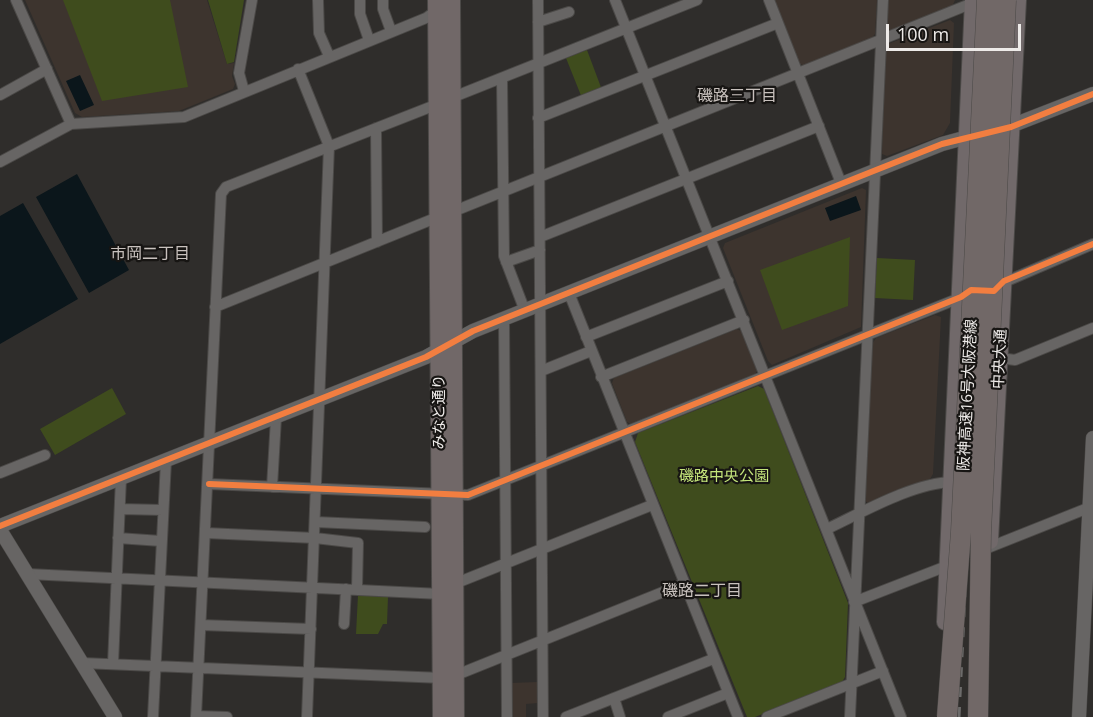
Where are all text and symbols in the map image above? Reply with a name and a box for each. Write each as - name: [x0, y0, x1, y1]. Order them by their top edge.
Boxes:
- scale bar: [889, 12, 1024, 50]
- text: 100 m: [897, 22, 949, 46]
- district label: 磯路三丁目: [697, 86, 777, 106]
- district label: 市岡二丁目: [110, 244, 190, 264]
- street label: 阪神高速16号大阪港線: [955, 319, 981, 471]
- street label: 中央大通: [989, 329, 1011, 389]
- street label: みなと通り: [431, 375, 449, 449]
- park label: 磯路中央公園: [679, 468, 769, 486]
- district label: 磯路二丁目: [662, 581, 742, 601]

